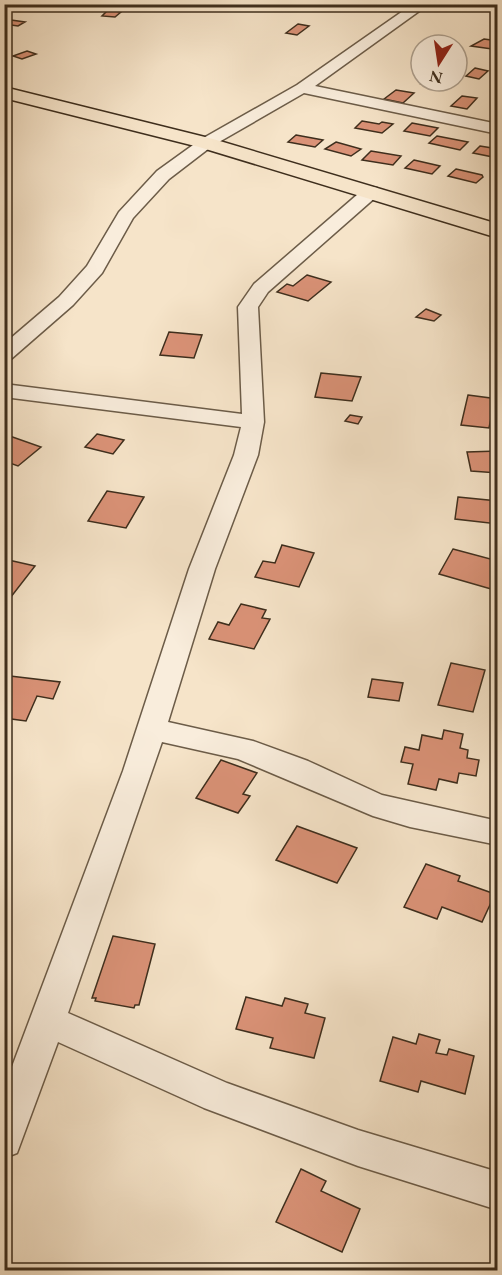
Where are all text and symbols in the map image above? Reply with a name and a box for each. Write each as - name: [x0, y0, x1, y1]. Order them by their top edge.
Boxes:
- north arrow: [409, 33, 469, 93]
- text: N: [427, 66, 445, 89]

